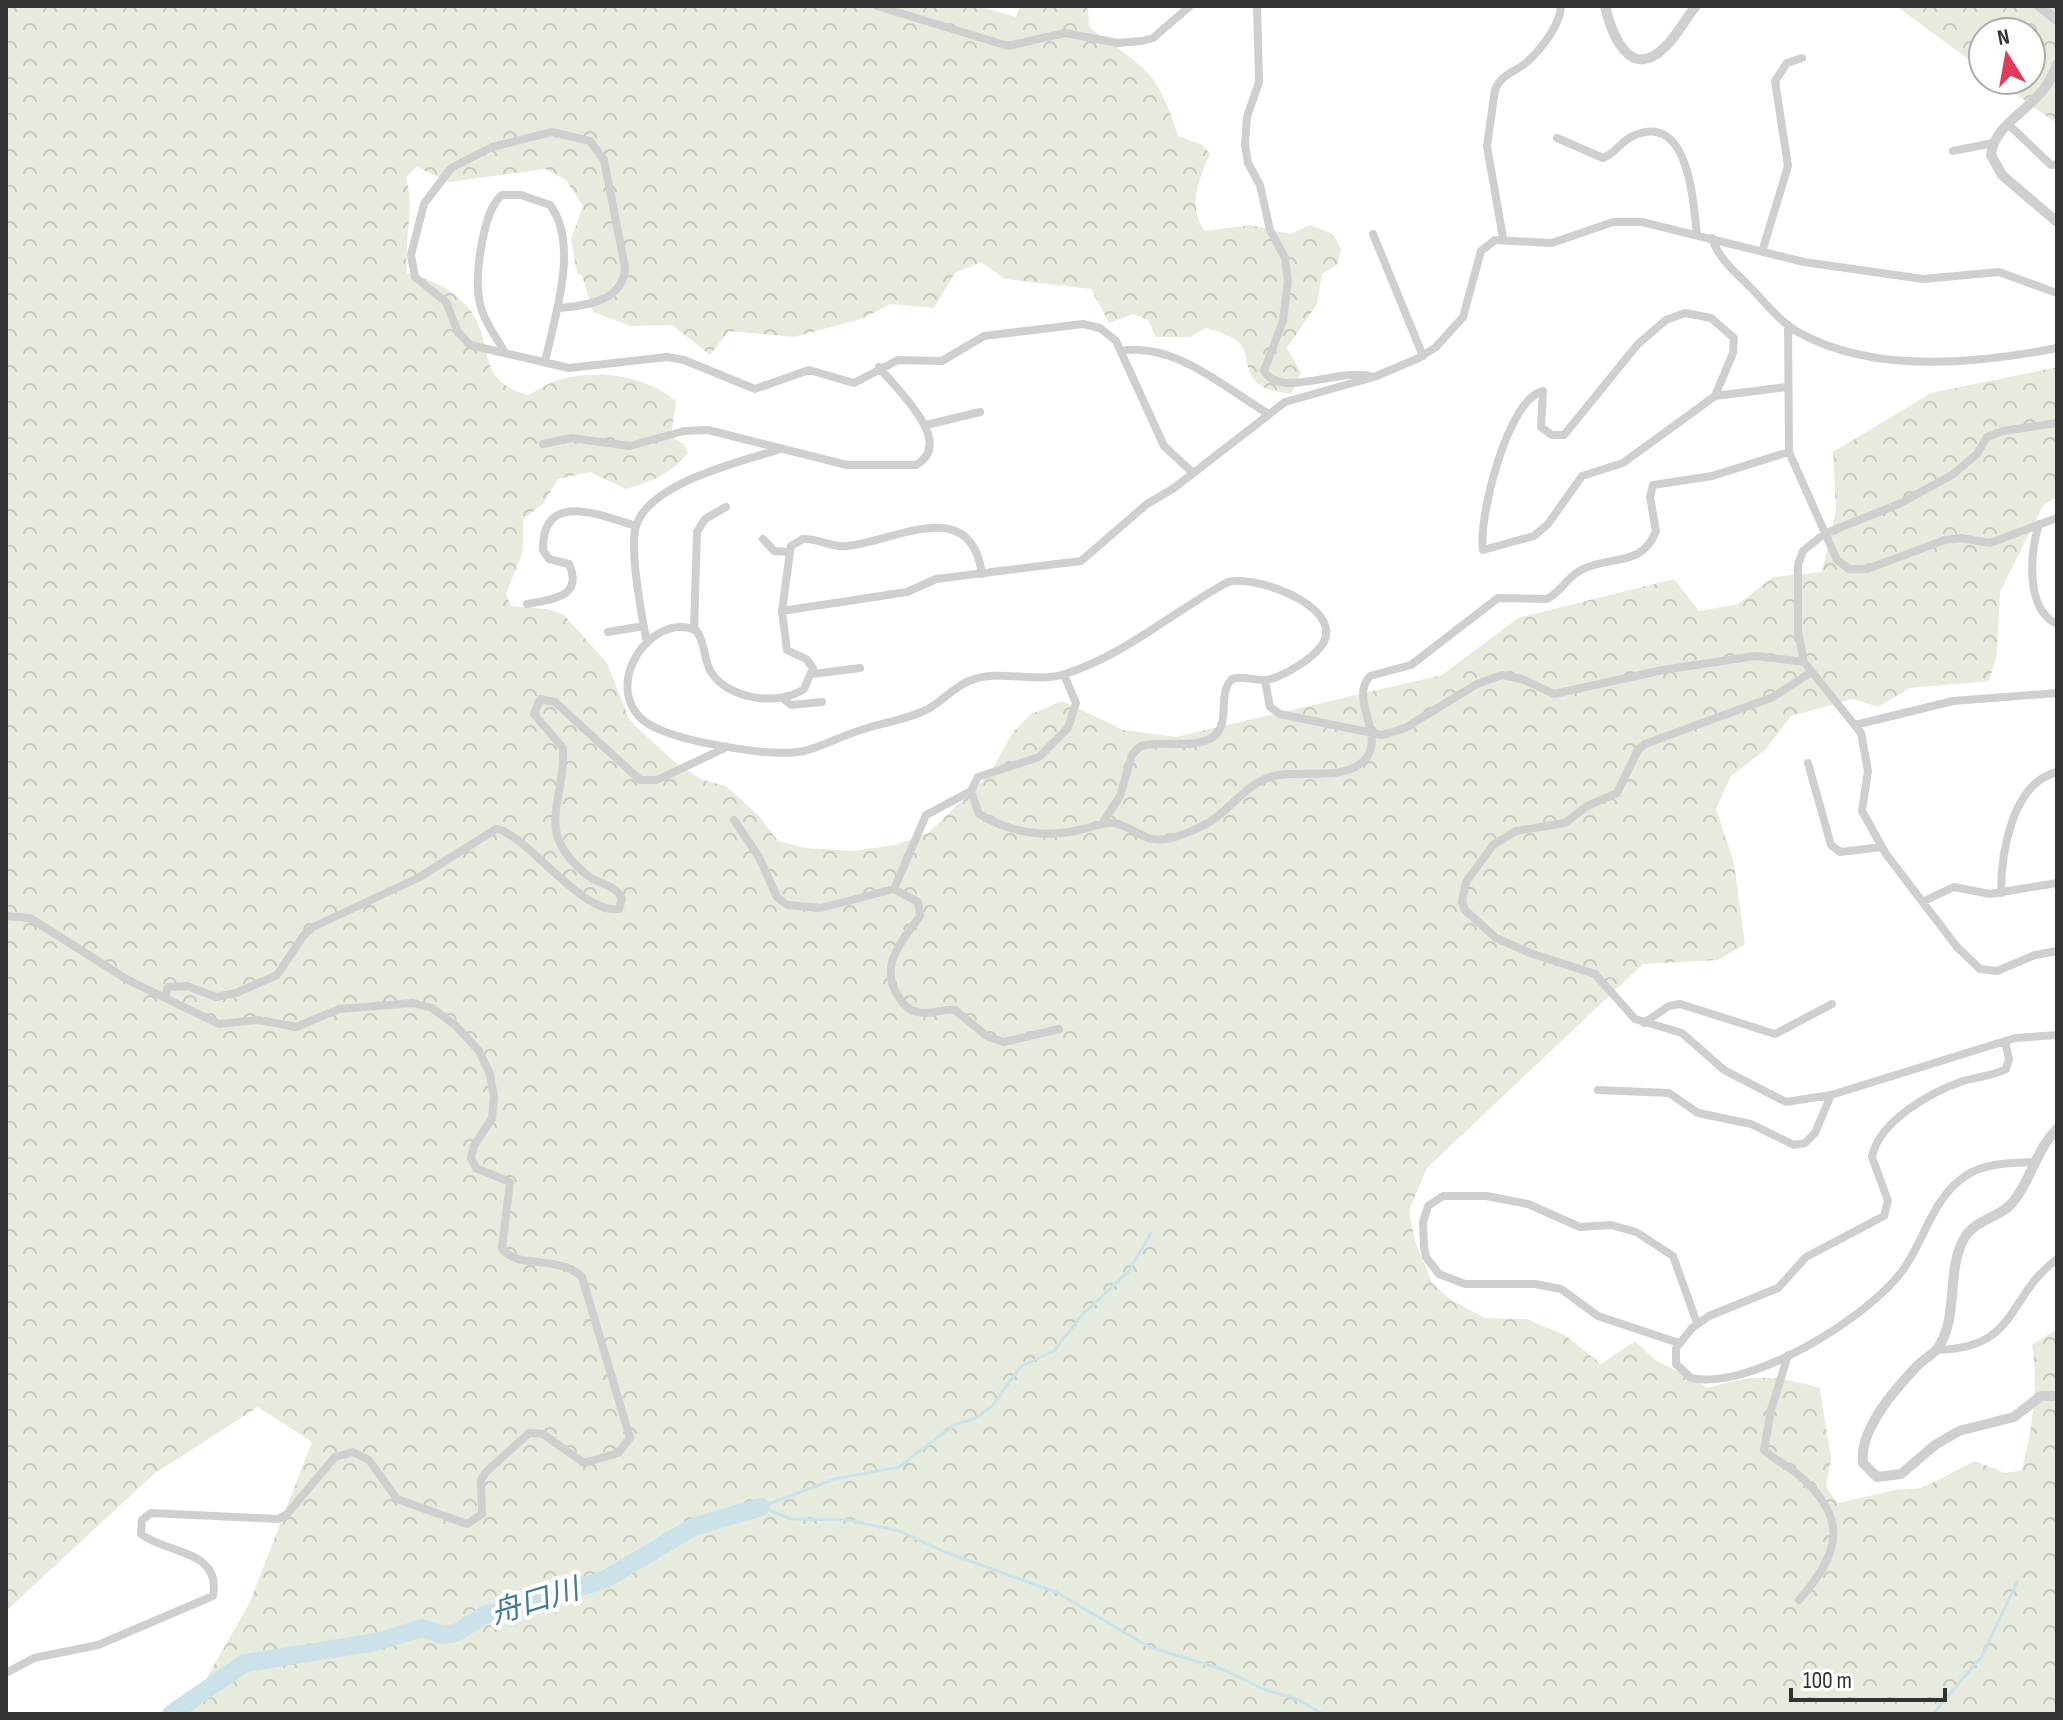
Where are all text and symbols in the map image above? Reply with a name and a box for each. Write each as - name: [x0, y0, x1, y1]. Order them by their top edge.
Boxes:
- north arrow: [1967, 16, 2047, 96]
- text: N: [1995, 23, 2012, 52]
- water label: 舟口川: [487, 1571, 586, 1632]
- scale bar: [1791, 1652, 1945, 1702]
- text: 100 m: [1803, 1666, 1852, 1695]

